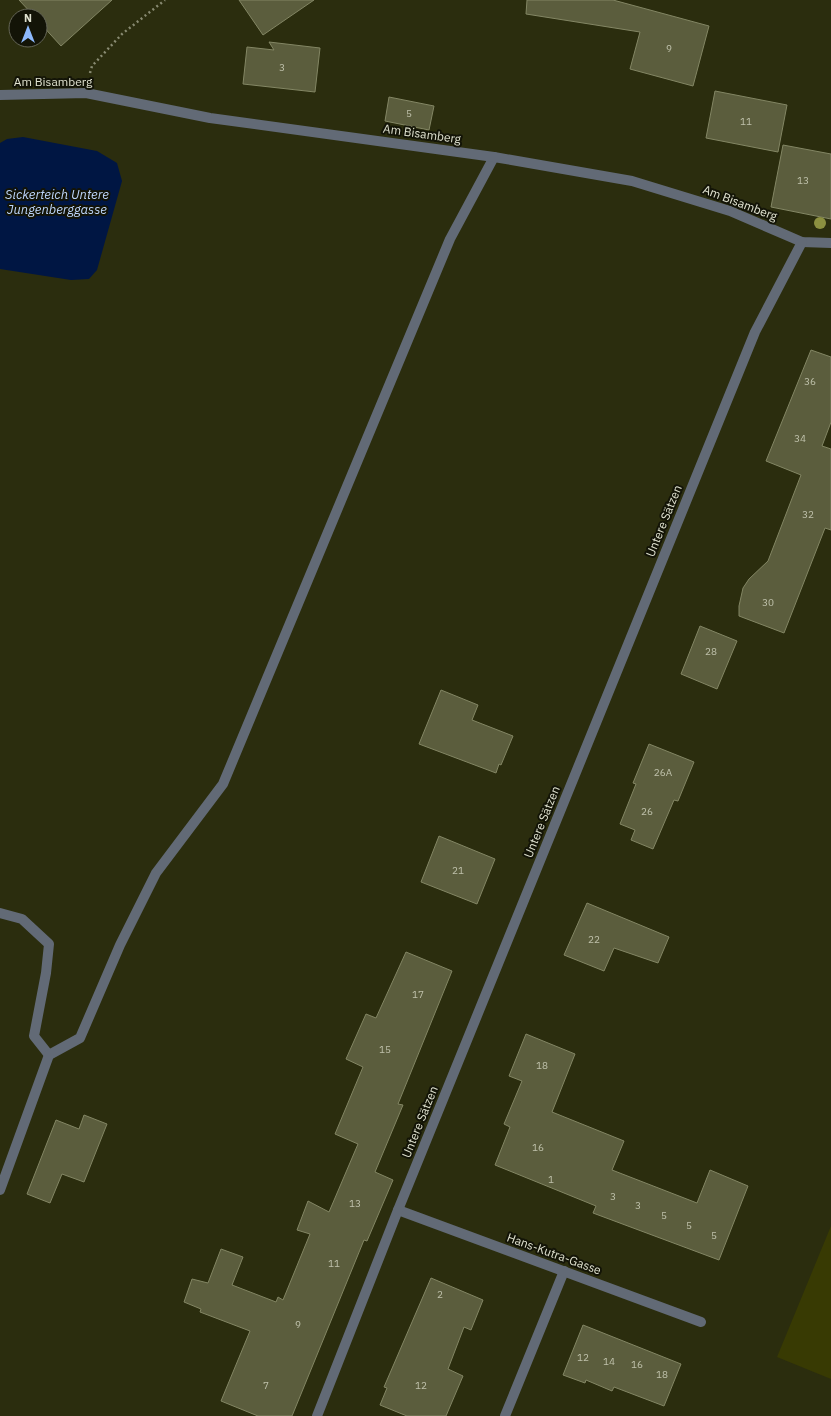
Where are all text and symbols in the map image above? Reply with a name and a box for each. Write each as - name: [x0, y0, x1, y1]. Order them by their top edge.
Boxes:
- north arrow: [8, 8, 48, 48]
- text: N: [24, 11, 32, 25]
- house number: 9: [666, 42, 672, 55]
- house number: 3: [279, 61, 285, 74]
- street label: Am Bisamberg: [14, 74, 93, 89]
- house number: 5: [406, 107, 412, 120]
- house number: 11: [740, 115, 752, 128]
- street label: Am Bisamberg: [382, 121, 463, 146]
- house number: 13: [797, 174, 809, 187]
- street label: Am Bisamberg: [701, 181, 780, 224]
- water label: Sickerteich Untere Jungenberggasse: [5, 186, 109, 218]
- house number: 36: [804, 375, 816, 388]
- house number: 34: [794, 432, 806, 445]
- street label: Untere Sätzen: [642, 483, 685, 559]
- house number: 32: [802, 508, 814, 521]
- house number: 30: [762, 596, 774, 609]
- house number: 28: [705, 645, 717, 658]
- house number: 26A: [654, 766, 673, 779]
- street label: Untere Sätzen: [520, 784, 563, 860]
- house number: 26: [641, 805, 653, 818]
- house number: 21: [452, 864, 464, 877]
- house number: 22: [588, 933, 600, 946]
- house number: 17: [412, 988, 424, 1001]
- house number: 15: [379, 1043, 391, 1056]
- house number: 18: [536, 1059, 548, 1072]
- street label: Untere Sätzen: [398, 1084, 441, 1160]
- house number: 16: [532, 1141, 544, 1154]
- house number: 1: [548, 1173, 554, 1186]
- house number: 3: [610, 1190, 616, 1203]
- house number: 13: [349, 1197, 361, 1210]
- house number: 3: [635, 1199, 641, 1212]
- house number: 5: [661, 1209, 667, 1222]
- house number: 5: [686, 1219, 692, 1232]
- street label: Hans-Kutra-Gasse: [505, 1229, 604, 1278]
- house number: 5: [711, 1229, 717, 1242]
- house number: 11: [328, 1257, 340, 1270]
- house number: 2: [437, 1288, 443, 1301]
- house number: 9: [295, 1318, 301, 1331]
- house number: 12: [577, 1351, 589, 1364]
- house number: 14: [603, 1355, 615, 1368]
- house number: 16: [631, 1358, 643, 1371]
- house number: 18: [656, 1368, 668, 1381]
- house number: 7: [263, 1379, 269, 1392]
- house number: 12: [415, 1379, 427, 1392]

